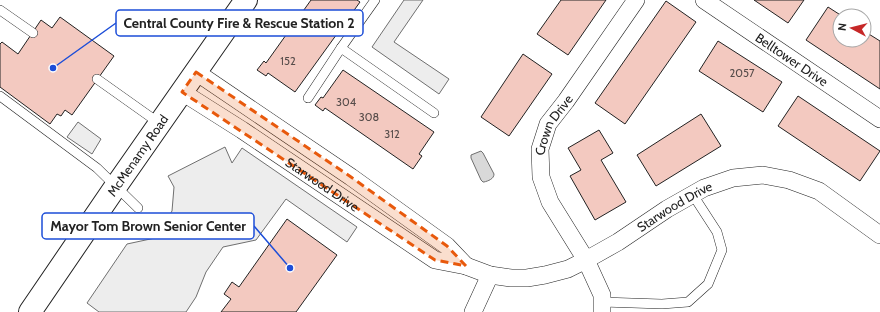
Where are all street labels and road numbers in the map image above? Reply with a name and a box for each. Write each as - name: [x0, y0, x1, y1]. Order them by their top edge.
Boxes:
- street label: Belltower Drive: [752, 29, 831, 90]
- street label: Crown Drive: [532, 91, 576, 156]
- street label: McMenamy Road: [103, 111, 171, 199]
- street label: Starwood Drive: [283, 154, 363, 215]
- street label: Starwood Drive: [634, 178, 714, 235]

